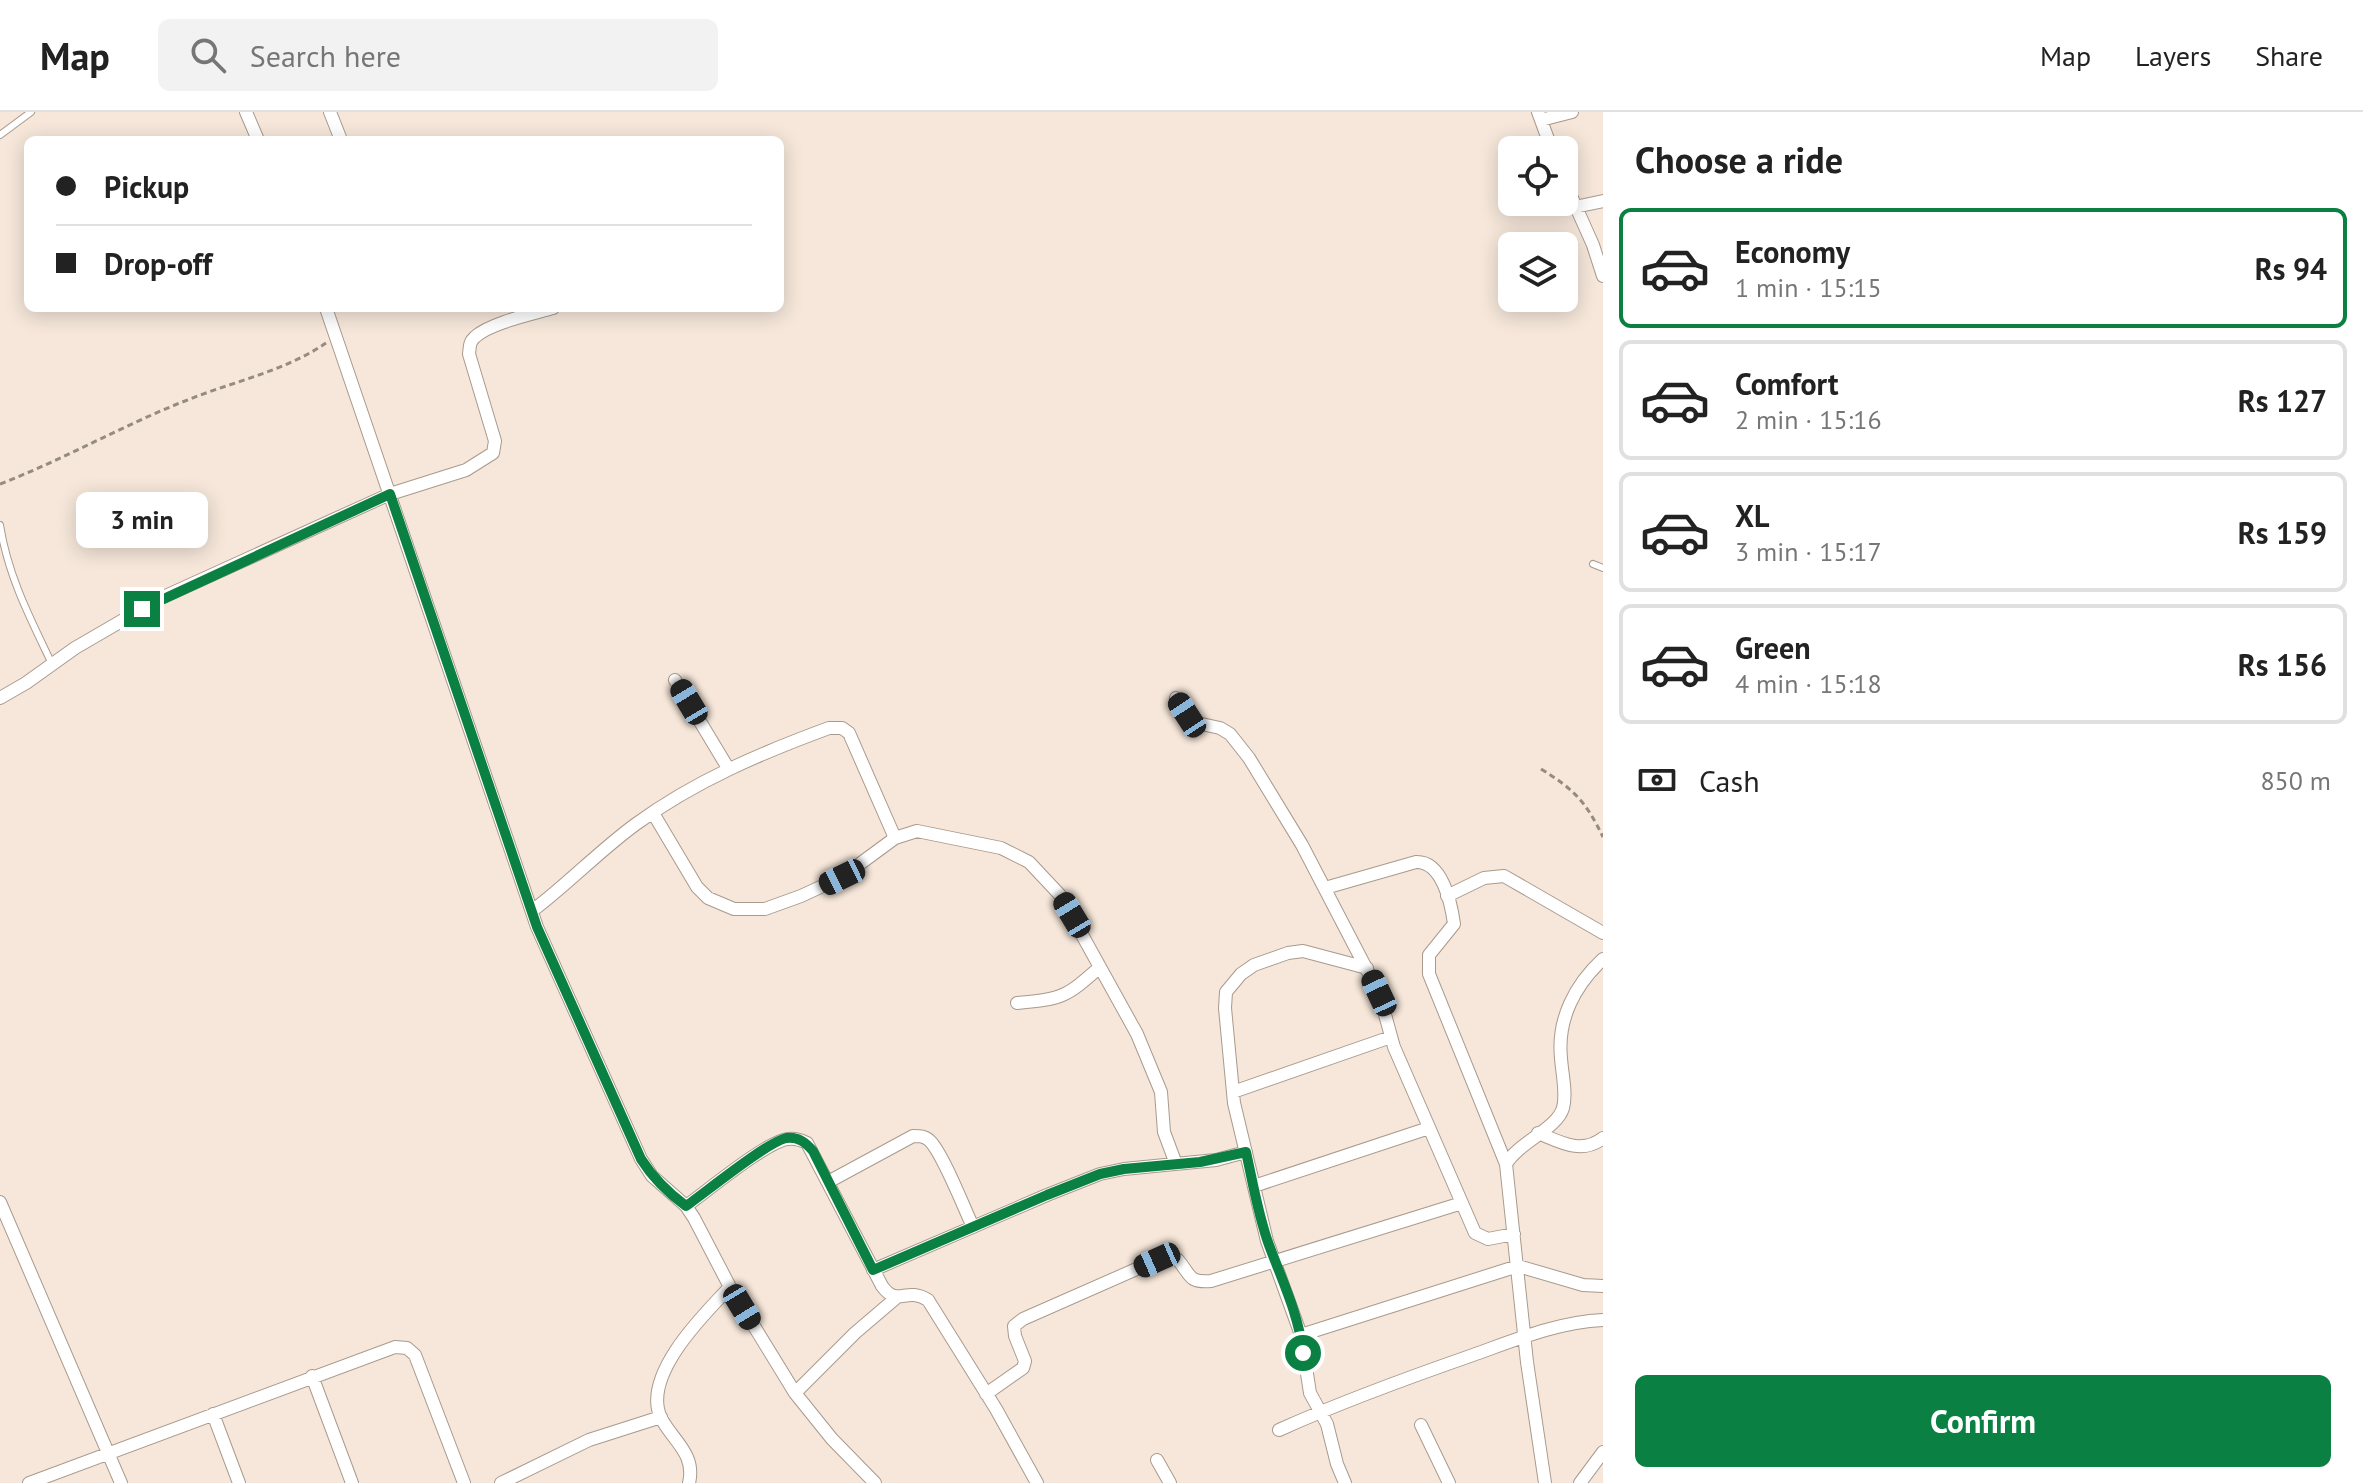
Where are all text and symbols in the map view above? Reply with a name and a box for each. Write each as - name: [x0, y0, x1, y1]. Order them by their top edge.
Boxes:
- search box: [158, 19, 718, 91]
- text: Map: [40, 31, 110, 80]
- icon: search: [186, 33, 230, 77]
- text: Search here: [250, 36, 401, 75]
- text: Map: [2040, 37, 2091, 74]
- text: Layers: [2135, 37, 2211, 74]
- text: Share: [2255, 37, 2323, 74]
- map controls: [1498, 136, 1578, 312]
- button: locate: [1498, 136, 1578, 216]
- text: Choose a ride: [1635, 136, 1843, 183]
- text: Pickup: [104, 167, 189, 206]
- button: layers: [1498, 232, 1578, 312]
- icon: car: [1639, 232, 1711, 304]
- text: Economy: [1735, 232, 1850, 271]
- text: Drop-off: [104, 244, 212, 283]
- text: Rs 94: [2255, 249, 2327, 288]
- text: 1 min · 15:15: [1735, 271, 1882, 304]
- icon: car: [1639, 364, 1711, 436]
- text: Comfort: [1735, 364, 1838, 403]
- text: Rs 127: [2238, 381, 2327, 420]
- text: 2 min · 15:16: [1735, 403, 1882, 436]
- callout: 3 min: [76, 493, 208, 549]
- icon: car: [1639, 496, 1711, 568]
- text: XL: [1735, 496, 1769, 535]
- text: 3 min: [110, 503, 174, 536]
- text: Rs 159: [2238, 513, 2327, 552]
- text: 3 min · 15:17: [1735, 535, 1882, 568]
- route end: [124, 591, 160, 627]
- icon: car: [1639, 628, 1711, 700]
- text: Green: [1735, 628, 1810, 667]
- text: Rs 156: [2238, 645, 2327, 684]
- text: 4 min · 15:18: [1735, 667, 1882, 700]
- car: [666, 675, 712, 729]
- car: [1164, 688, 1210, 742]
- icon: cash: [1635, 758, 1679, 802]
- text: Cash: [1699, 761, 1760, 800]
- text: 850 m: [2260, 764, 2331, 797]
- car: [815, 856, 869, 898]
- car: [1049, 888, 1095, 942]
- car: [1358, 966, 1400, 1020]
- car: [1130, 1239, 1184, 1281]
- car: [719, 1280, 765, 1334]
- route start: [1285, 1335, 1321, 1371]
- button: Confirm: [1635, 1375, 2331, 1467]

